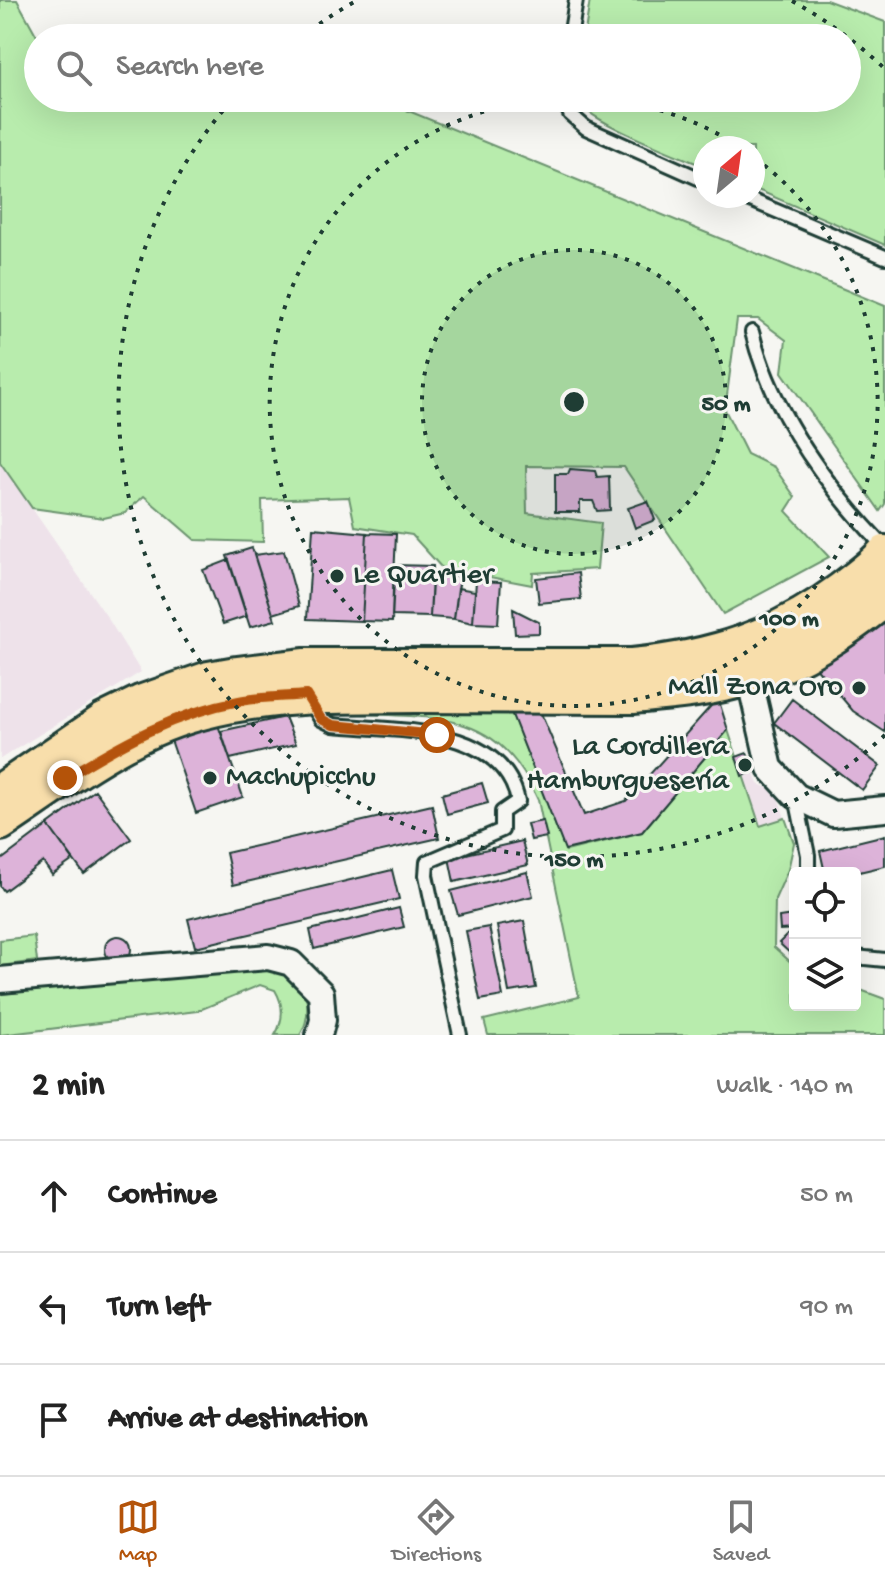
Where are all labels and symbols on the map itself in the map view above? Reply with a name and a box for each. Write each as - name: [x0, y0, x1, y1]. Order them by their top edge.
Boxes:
- north arrow: [693, 136, 765, 208]
- centre of rings: [560, 388, 588, 416]
- text: 50 m: [702, 391, 750, 420]
- place label: Le Quartier: [353, 559, 495, 594]
- marker: Le Quartier: [328, 567, 346, 585]
- text: 100 m: [758, 606, 819, 635]
- place label: Mall Zona Oro: [668, 671, 843, 706]
- marker: Mall Zona Oro: [850, 679, 868, 697]
- route start: [419, 717, 455, 753]
- place label: La Cordillera Hamburguesería: [526, 731, 730, 800]
- marker: La Cordillera Hamburguesería: [736, 756, 754, 774]
- route end: [47, 760, 83, 796]
- place label: Machupicchu: [226, 761, 376, 796]
- marker: Machupicchu: [201, 769, 219, 787]
- text: 150 m: [544, 847, 603, 876]

